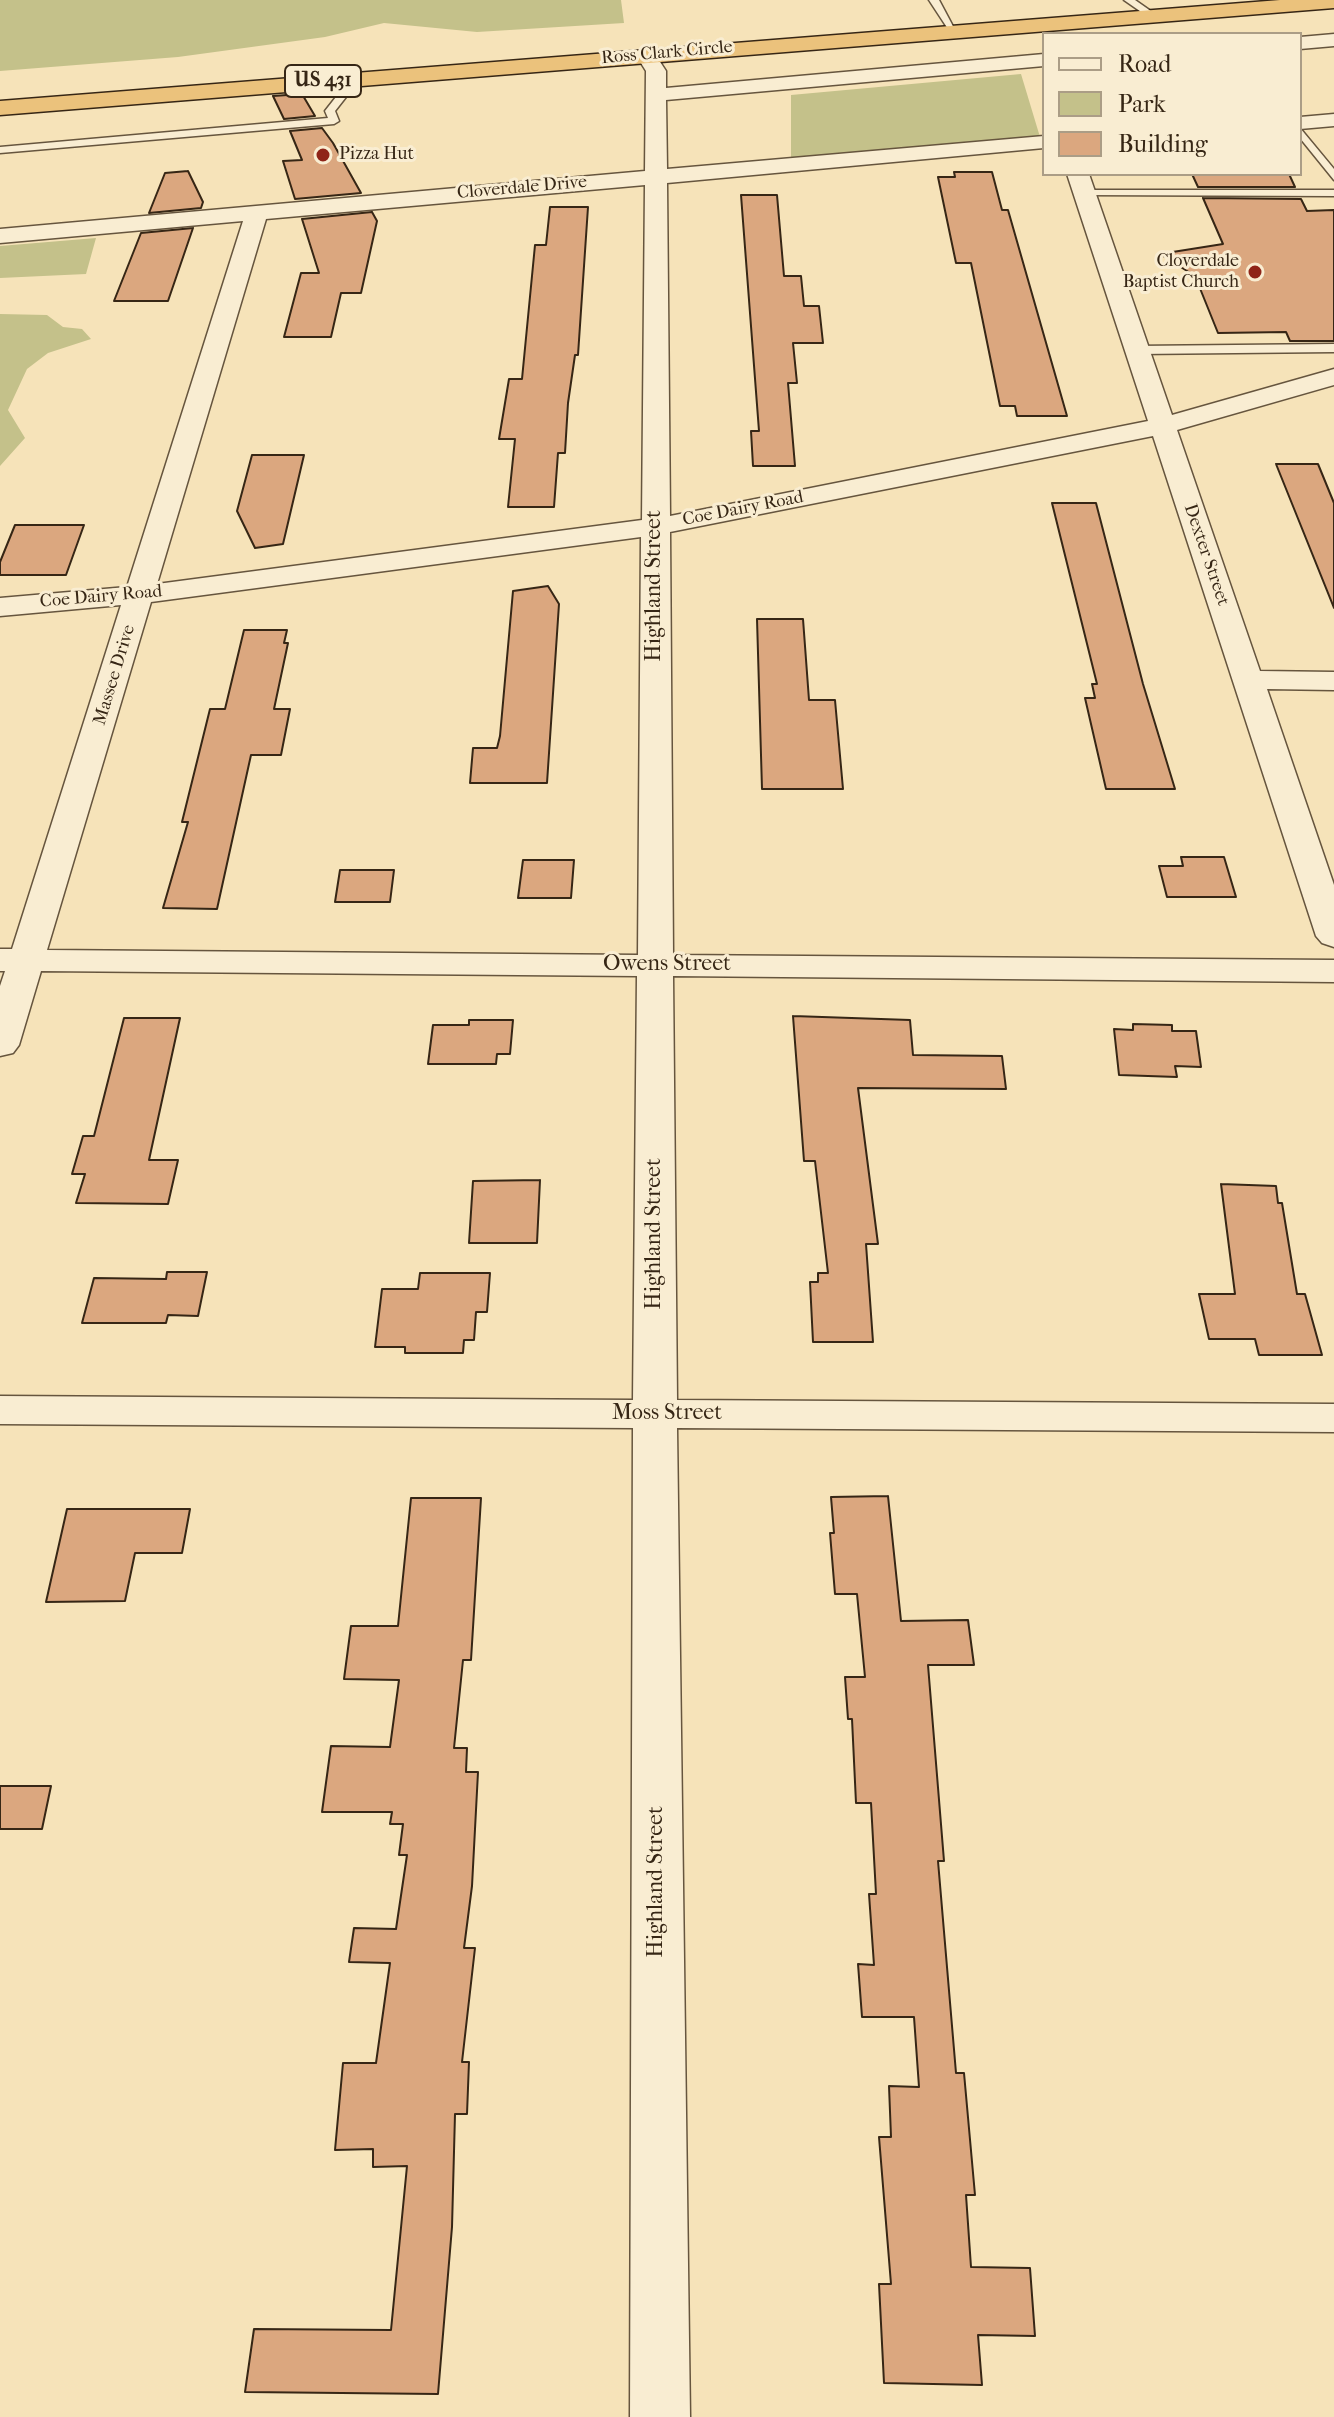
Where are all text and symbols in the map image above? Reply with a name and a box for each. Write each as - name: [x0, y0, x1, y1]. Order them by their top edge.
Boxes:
- legend: [1042, 32, 1302, 176]
- street label: Ross Clark Circle: [600, 37, 734, 69]
- text: Road: [1118, 50, 1171, 78]
- road number: US 431: [285, 65, 361, 97]
- text: Park: [1118, 90, 1166, 118]
- text: Building: [1118, 130, 1208, 158]
- place label: Pizza Hut: [339, 144, 414, 166]
- marker: Pizza Hut: [314, 146, 332, 164]
- street label: Cloverdale Drive: [456, 172, 588, 204]
- place label: Cloverdale Baptist Church: [1123, 251, 1239, 294]
- marker: Cloverdale Baptist Church: [1246, 263, 1264, 281]
- street label: Coe Dairy Road: [681, 487, 805, 531]
- street label: Dexter Street: [1178, 501, 1234, 609]
- street label: Highland Street: [642, 510, 668, 662]
- street label: Coe Dairy Road: [39, 581, 163, 613]
- street label: Massee Drive: [90, 622, 140, 728]
- street label: Owens Street: [603, 952, 731, 978]
- street label: Highland Street: [642, 1158, 668, 1310]
- street label: Moss Street: [612, 1401, 722, 1427]
- street label: Highland Street: [644, 1806, 670, 1958]

